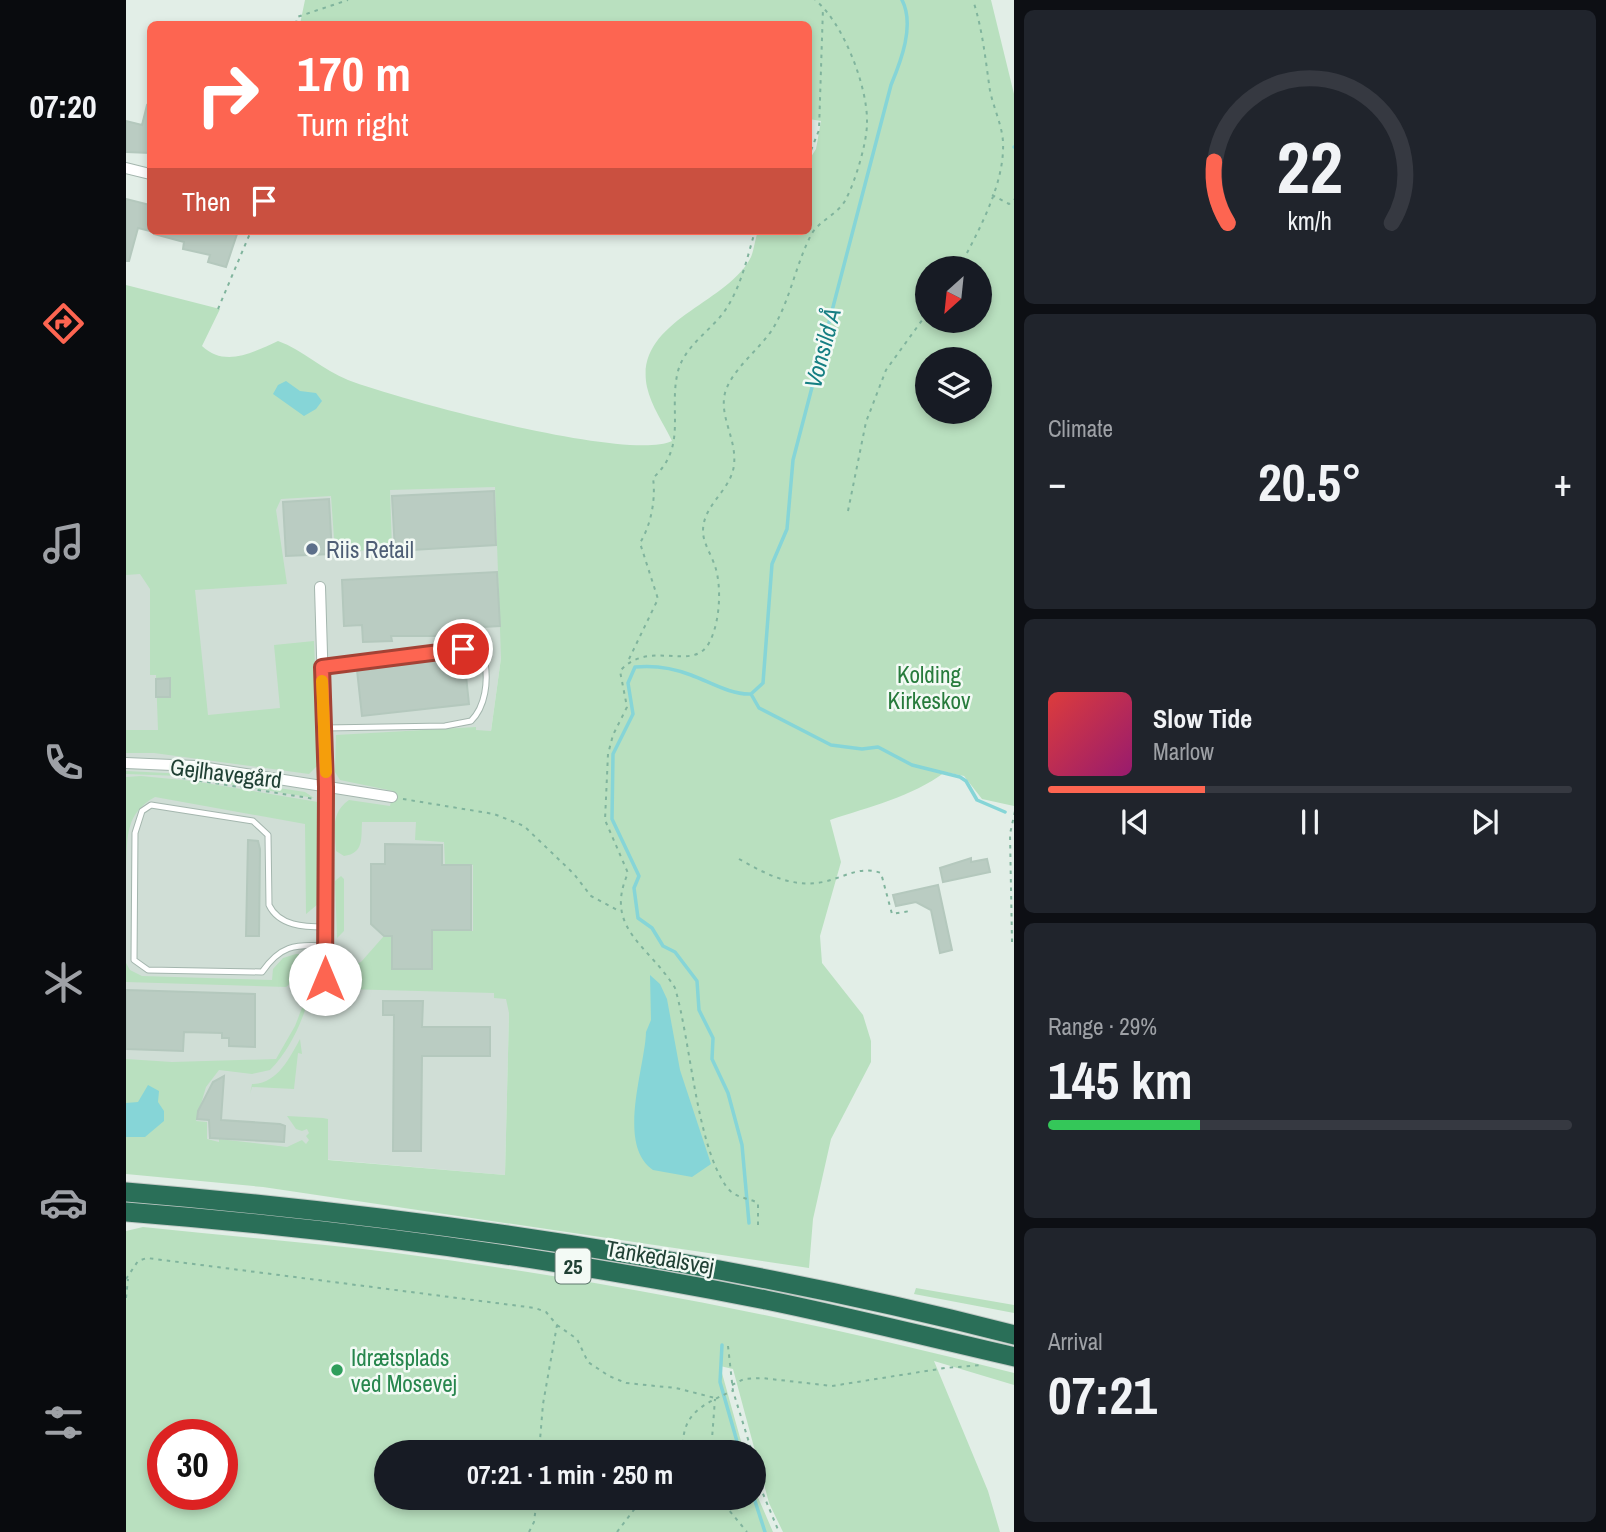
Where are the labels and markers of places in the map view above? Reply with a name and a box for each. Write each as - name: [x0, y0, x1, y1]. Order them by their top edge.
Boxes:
- place label: Riis Retail: [326, 534, 414, 565]
- marker: Riis Retail: [304, 541, 320, 557]
- pin: [433, 619, 493, 679]
- place label: Idrætsplads ved Mosevej: [351, 1342, 457, 1399]
- marker: Idrætsplads ved Mosevej: [329, 1362, 345, 1378]

